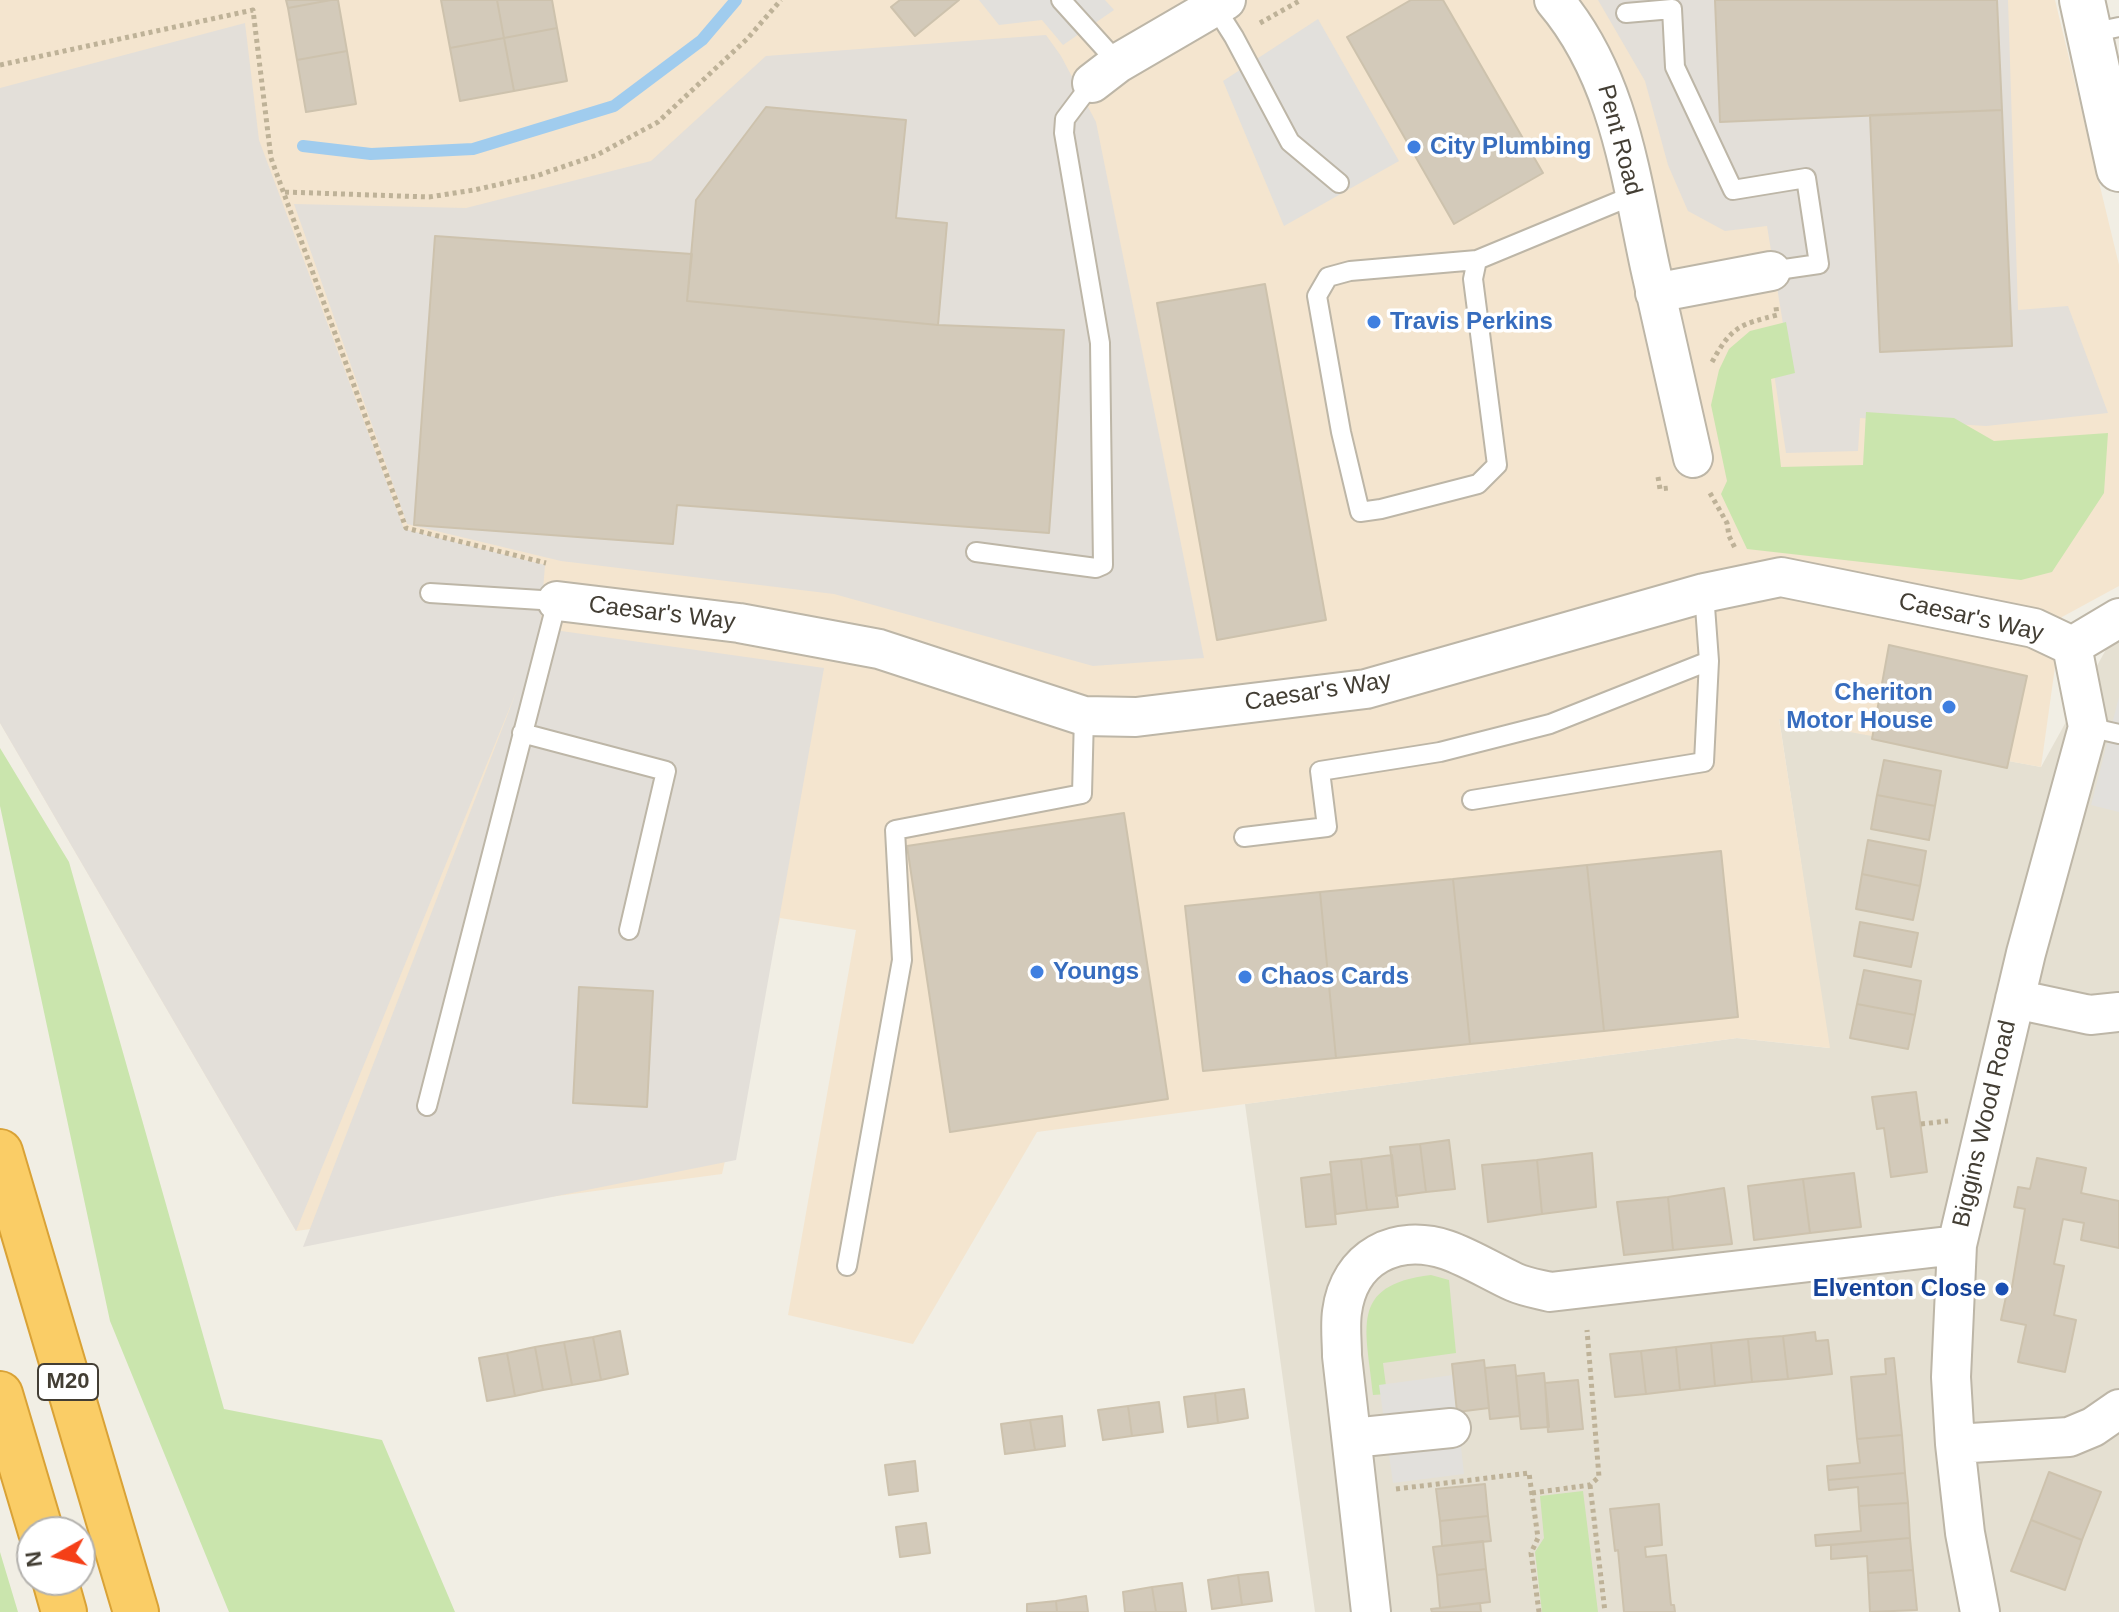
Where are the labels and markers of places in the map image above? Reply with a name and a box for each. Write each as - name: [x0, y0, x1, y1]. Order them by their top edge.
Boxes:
- place label: City Plumbing: [1430, 133, 1591, 161]
- marker: City Plumbing: [1405, 138, 1423, 156]
- place label: Travis Perkins: [1390, 308, 1553, 336]
- marker: Travis Perkins: [1365, 313, 1383, 331]
- place label: Cheriton Motor House: [1786, 679, 1933, 735]
- marker: Cheriton Motor House: [1940, 698, 1958, 716]
- place label: Youngs: [1053, 958, 1139, 986]
- marker: Youngs: [1028, 963, 1046, 981]
- place label: Chaos Cards: [1261, 963, 1409, 991]
- marker: Chaos Cards: [1236, 968, 1254, 986]
- place label: Elventon Close: [1813, 1275, 1986, 1303]
- marker: Elventon Close: [1993, 1280, 2011, 1298]

